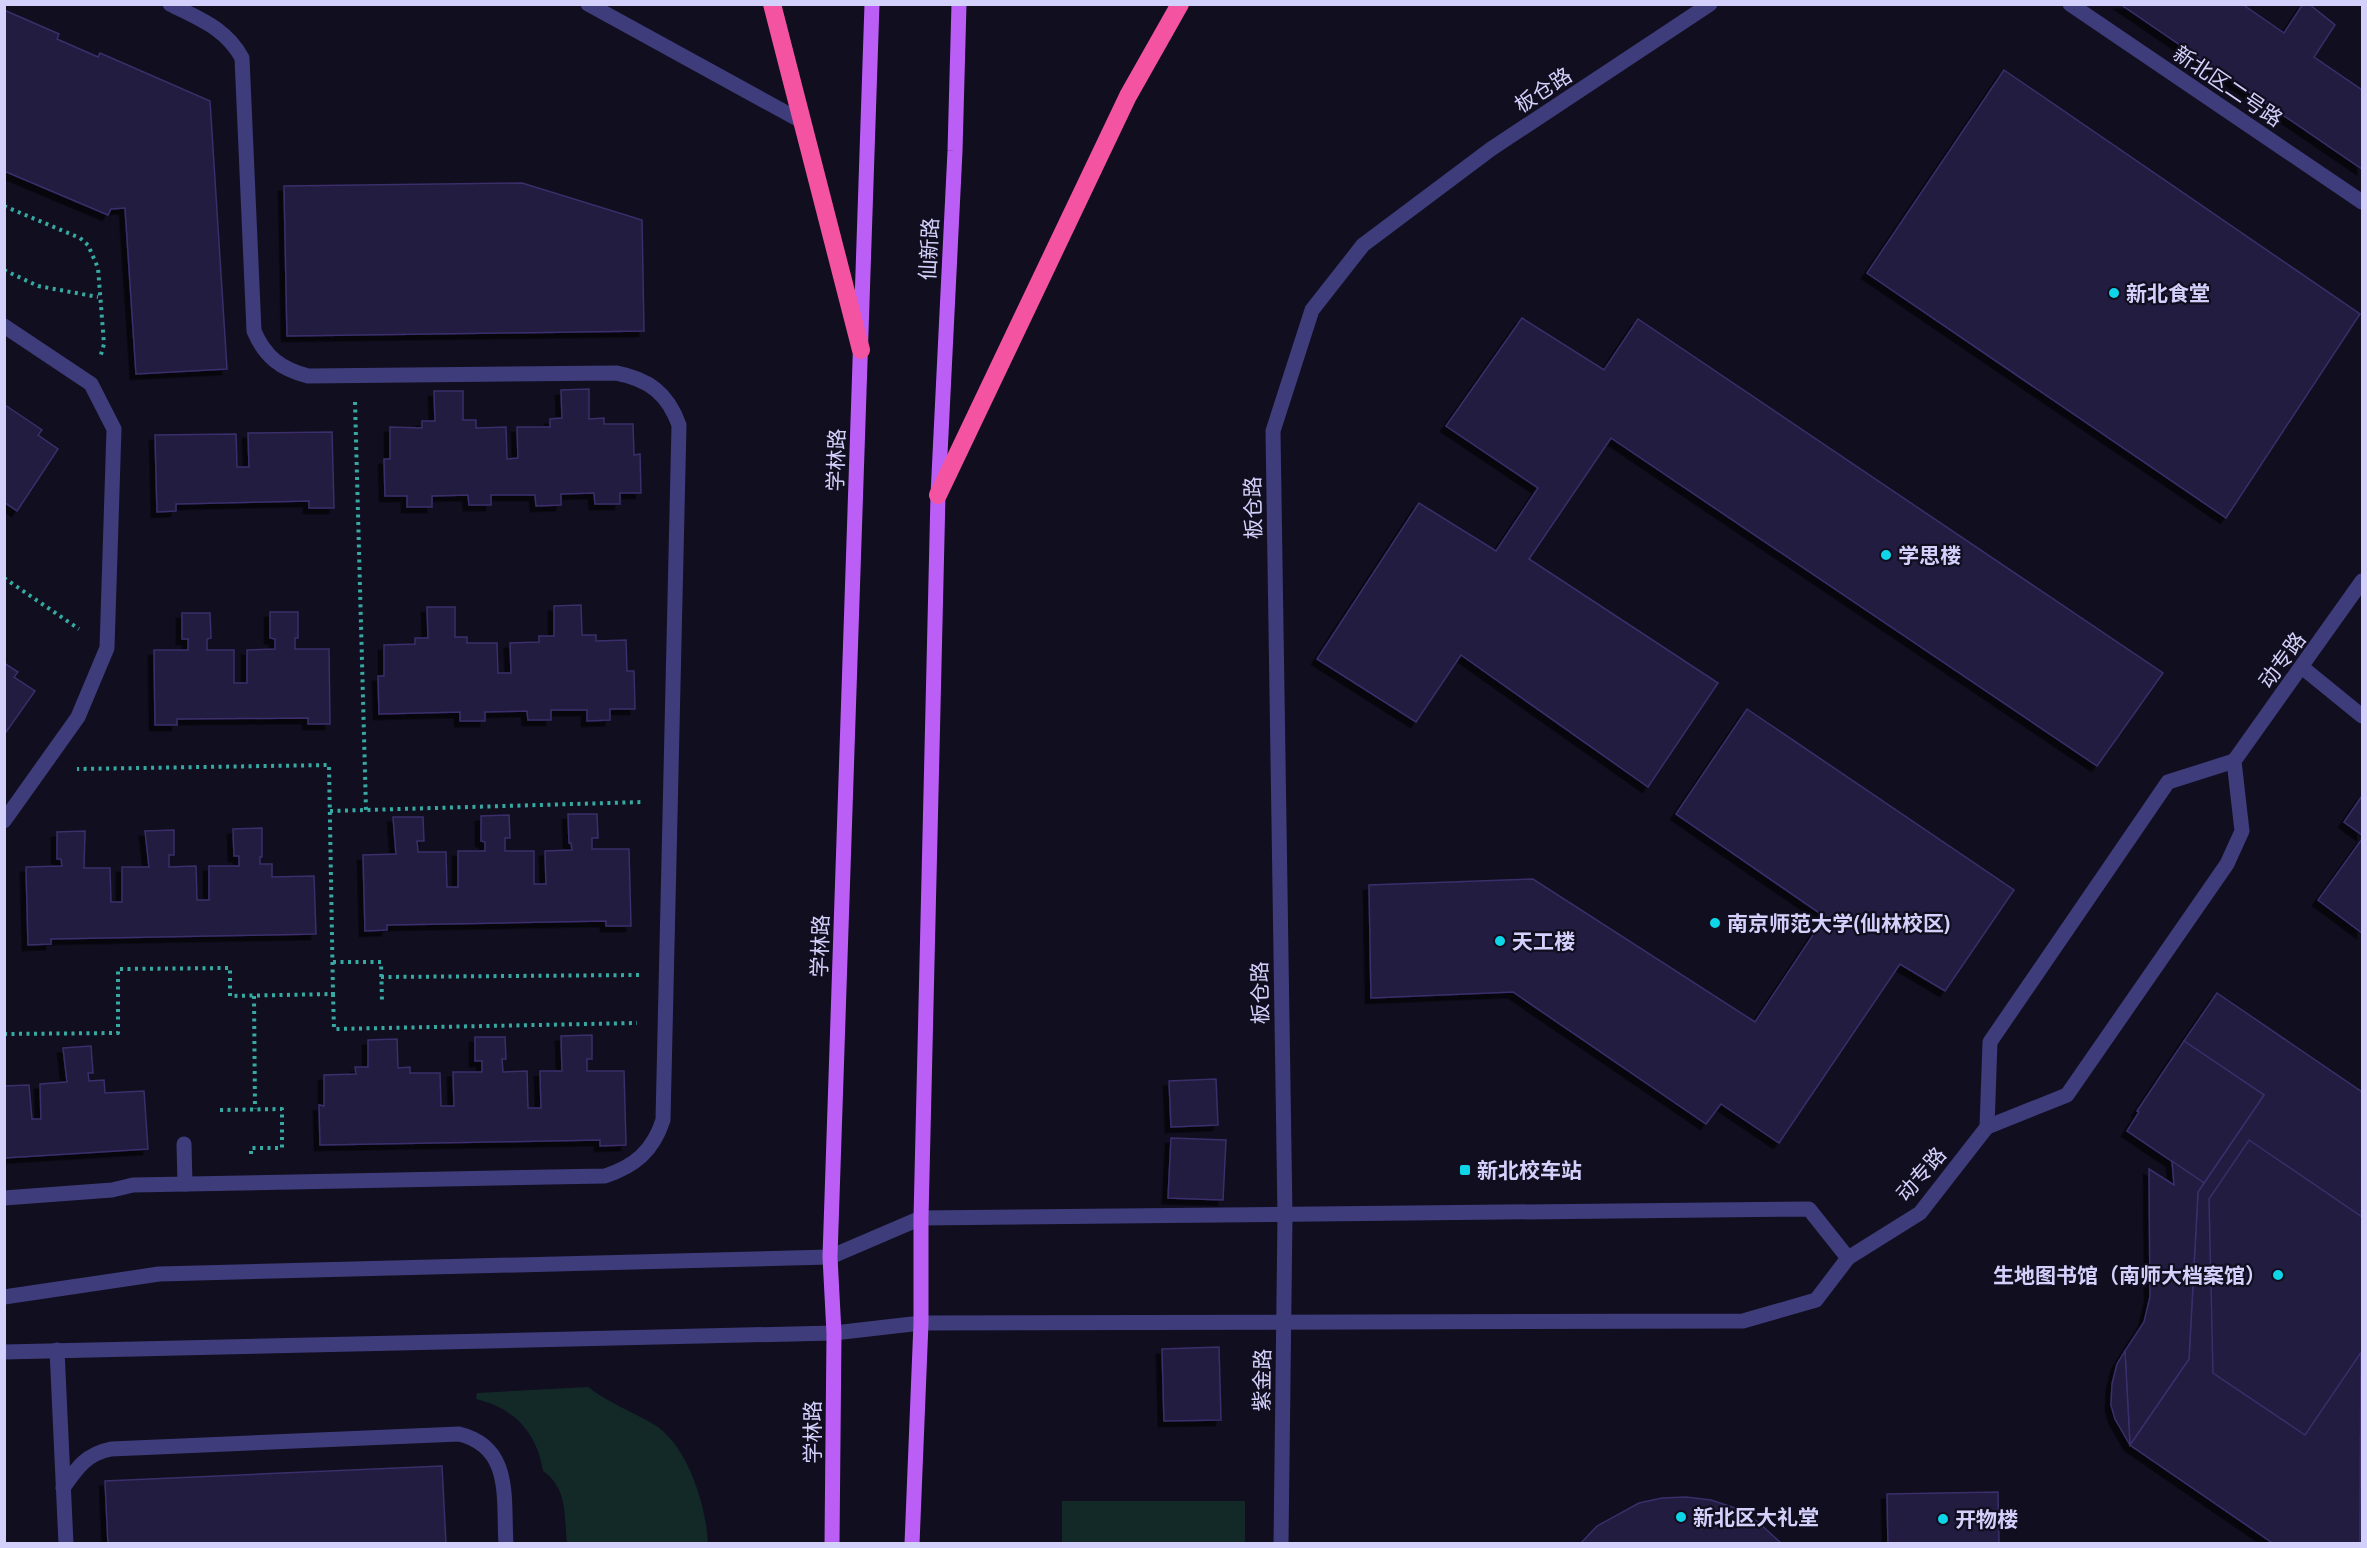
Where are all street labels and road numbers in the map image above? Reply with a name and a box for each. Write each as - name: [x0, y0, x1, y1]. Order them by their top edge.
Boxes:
- street label: 新北区二号路: [2169, 40, 2287, 132]
- street label: 板仓路: [1510, 62, 1576, 118]
- street label: 仙新路: [915, 217, 943, 281]
- street label: 学林路: [822, 428, 850, 492]
- street label: 板仓路: [1240, 476, 1266, 540]
- street label: 动专路: [2253, 627, 2311, 693]
- street label: 学林路: [806, 914, 834, 978]
- street label: 板仓路: [1247, 961, 1273, 1025]
- street label: 动专路: [1891, 1142, 1951, 1206]
- street label: 紫金路: [1249, 1348, 1275, 1412]
- street label: 学林路: [800, 1401, 825, 1464]

